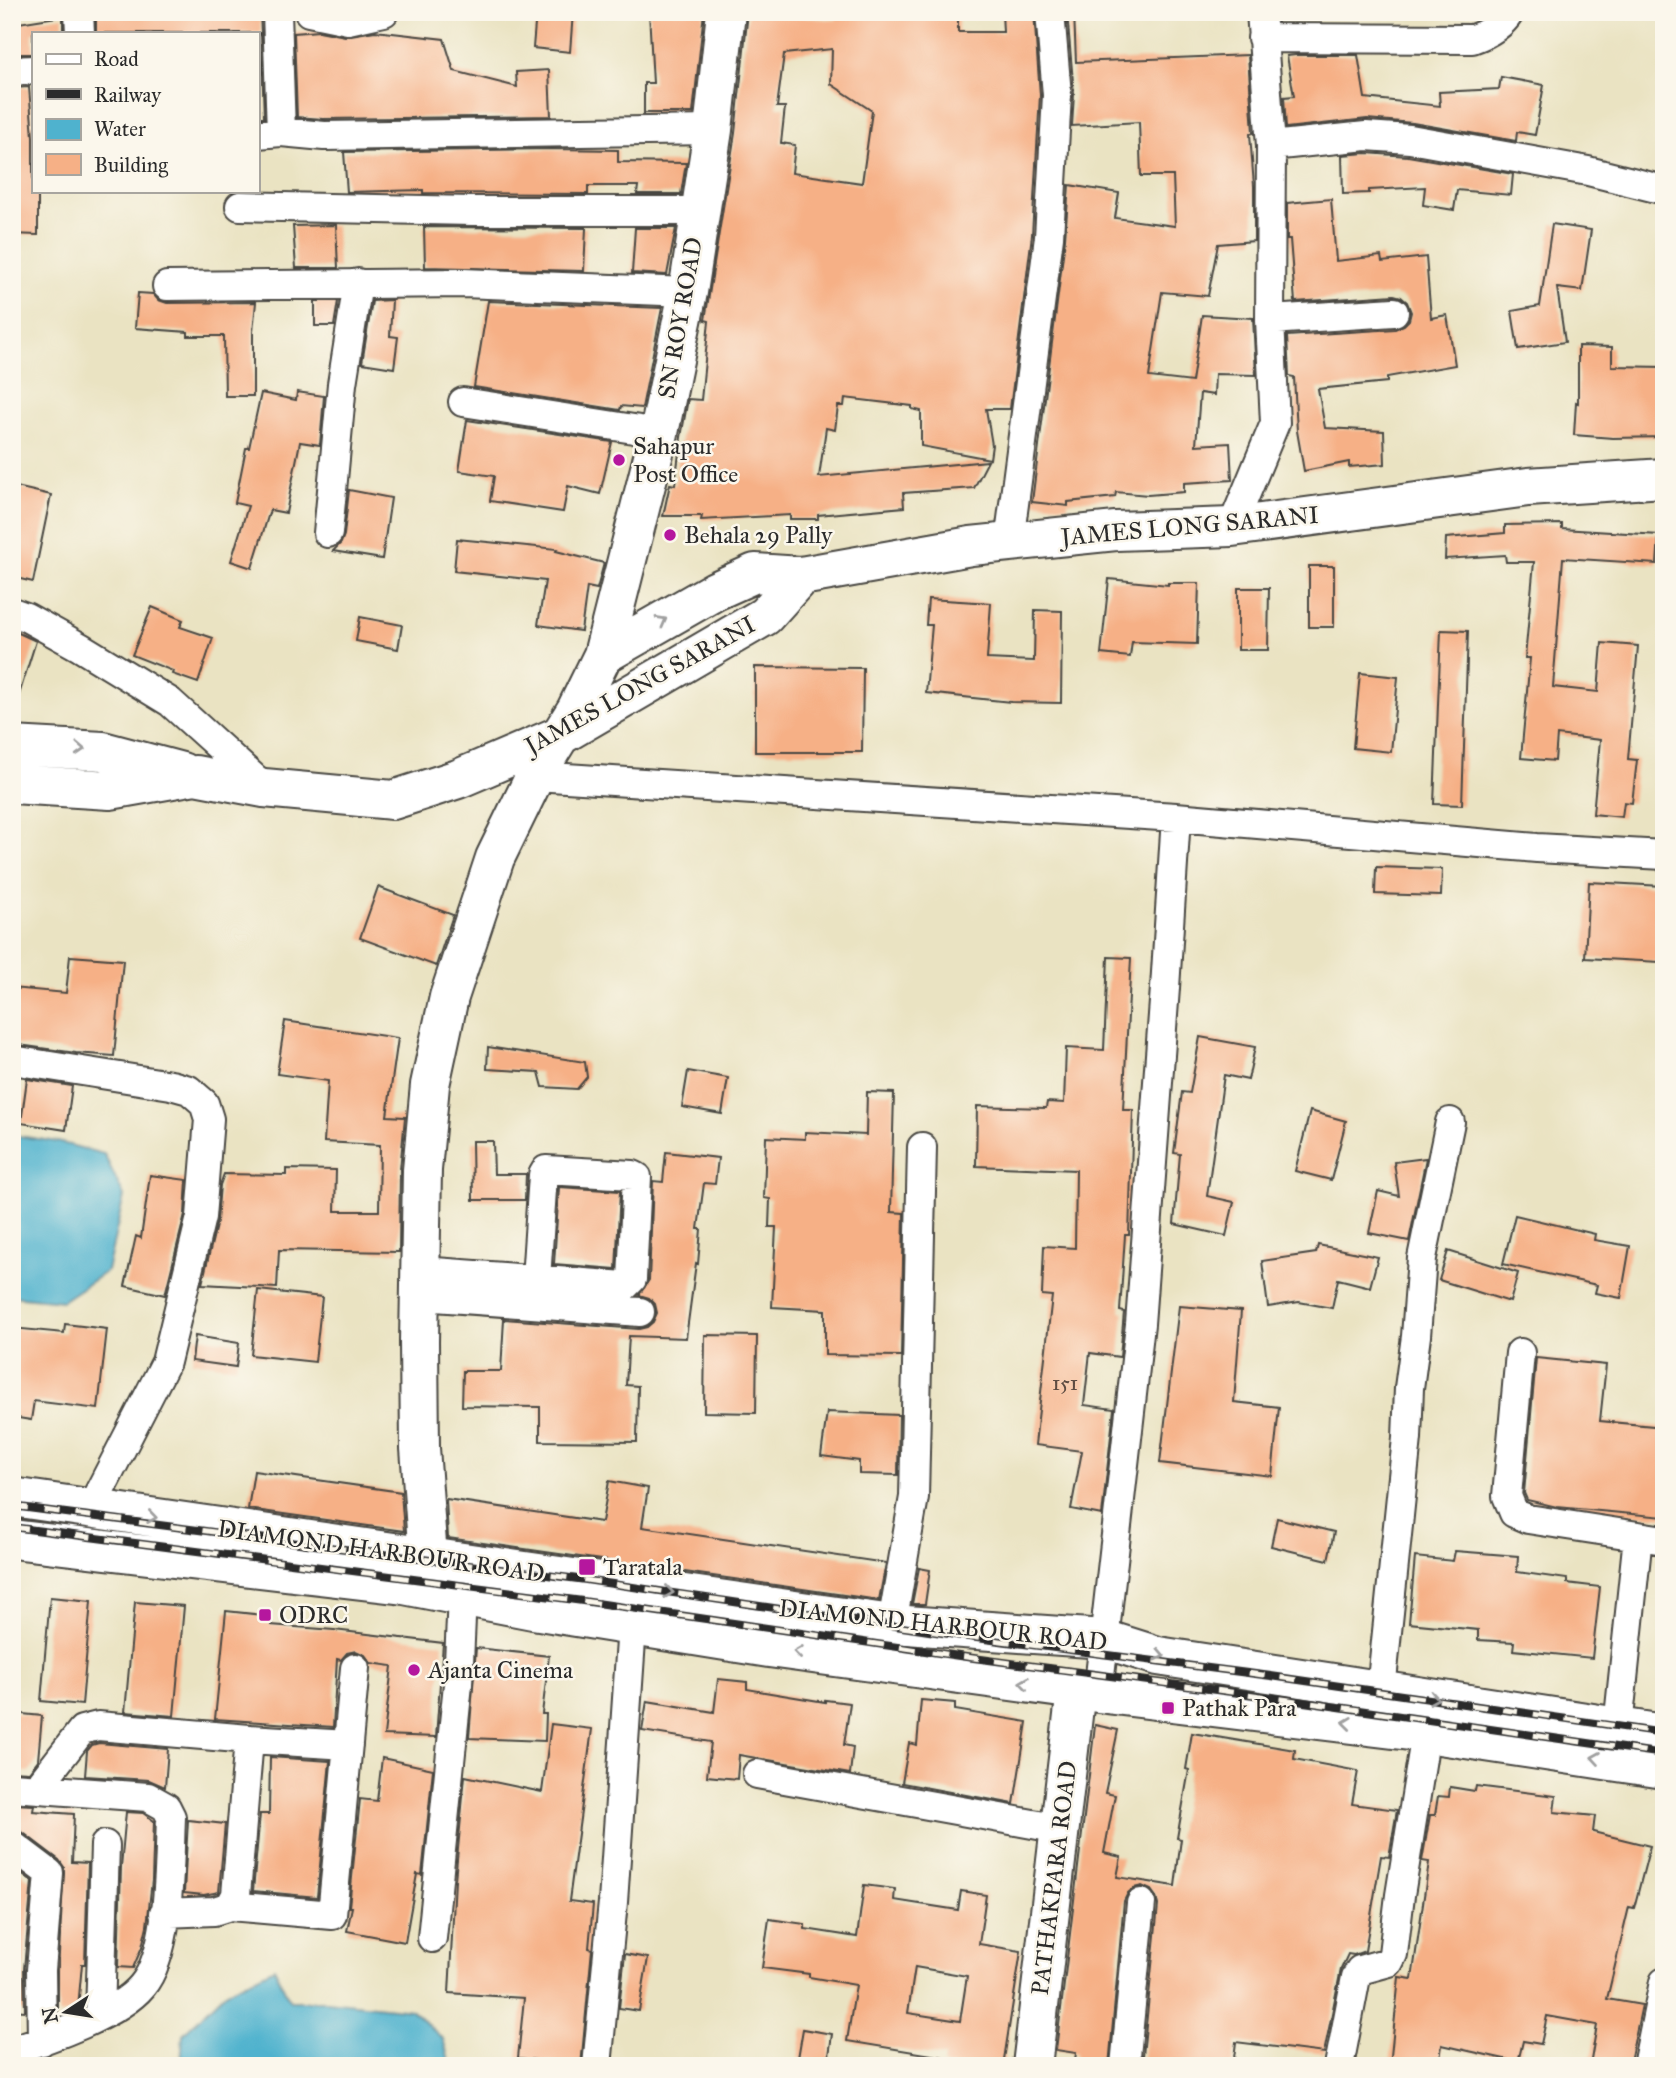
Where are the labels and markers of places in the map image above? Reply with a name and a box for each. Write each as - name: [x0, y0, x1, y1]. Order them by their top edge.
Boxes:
- place label: Sahapur Post Office: [633, 431, 738, 489]
- marker: Sahapur Post Office: [611, 452, 627, 468]
- place label: Behala 29 Pally: [684, 520, 833, 550]
- marker: Behala 29 Pally: [662, 527, 678, 543]
- place label: Taratala: [603, 1552, 683, 1582]
- marker: Taratala: [577, 1557, 597, 1577]
- place label: ODRC: [279, 1600, 348, 1630]
- marker: ODRC: [257, 1607, 273, 1623]
- place label: Ajanta Cinema: [427, 1655, 574, 1685]
- marker: Ajanta Cinema: [406, 1662, 422, 1678]
- place label: Pathak Para: [1182, 1693, 1297, 1723]
- marker: Pathak Para: [1160, 1700, 1176, 1716]

